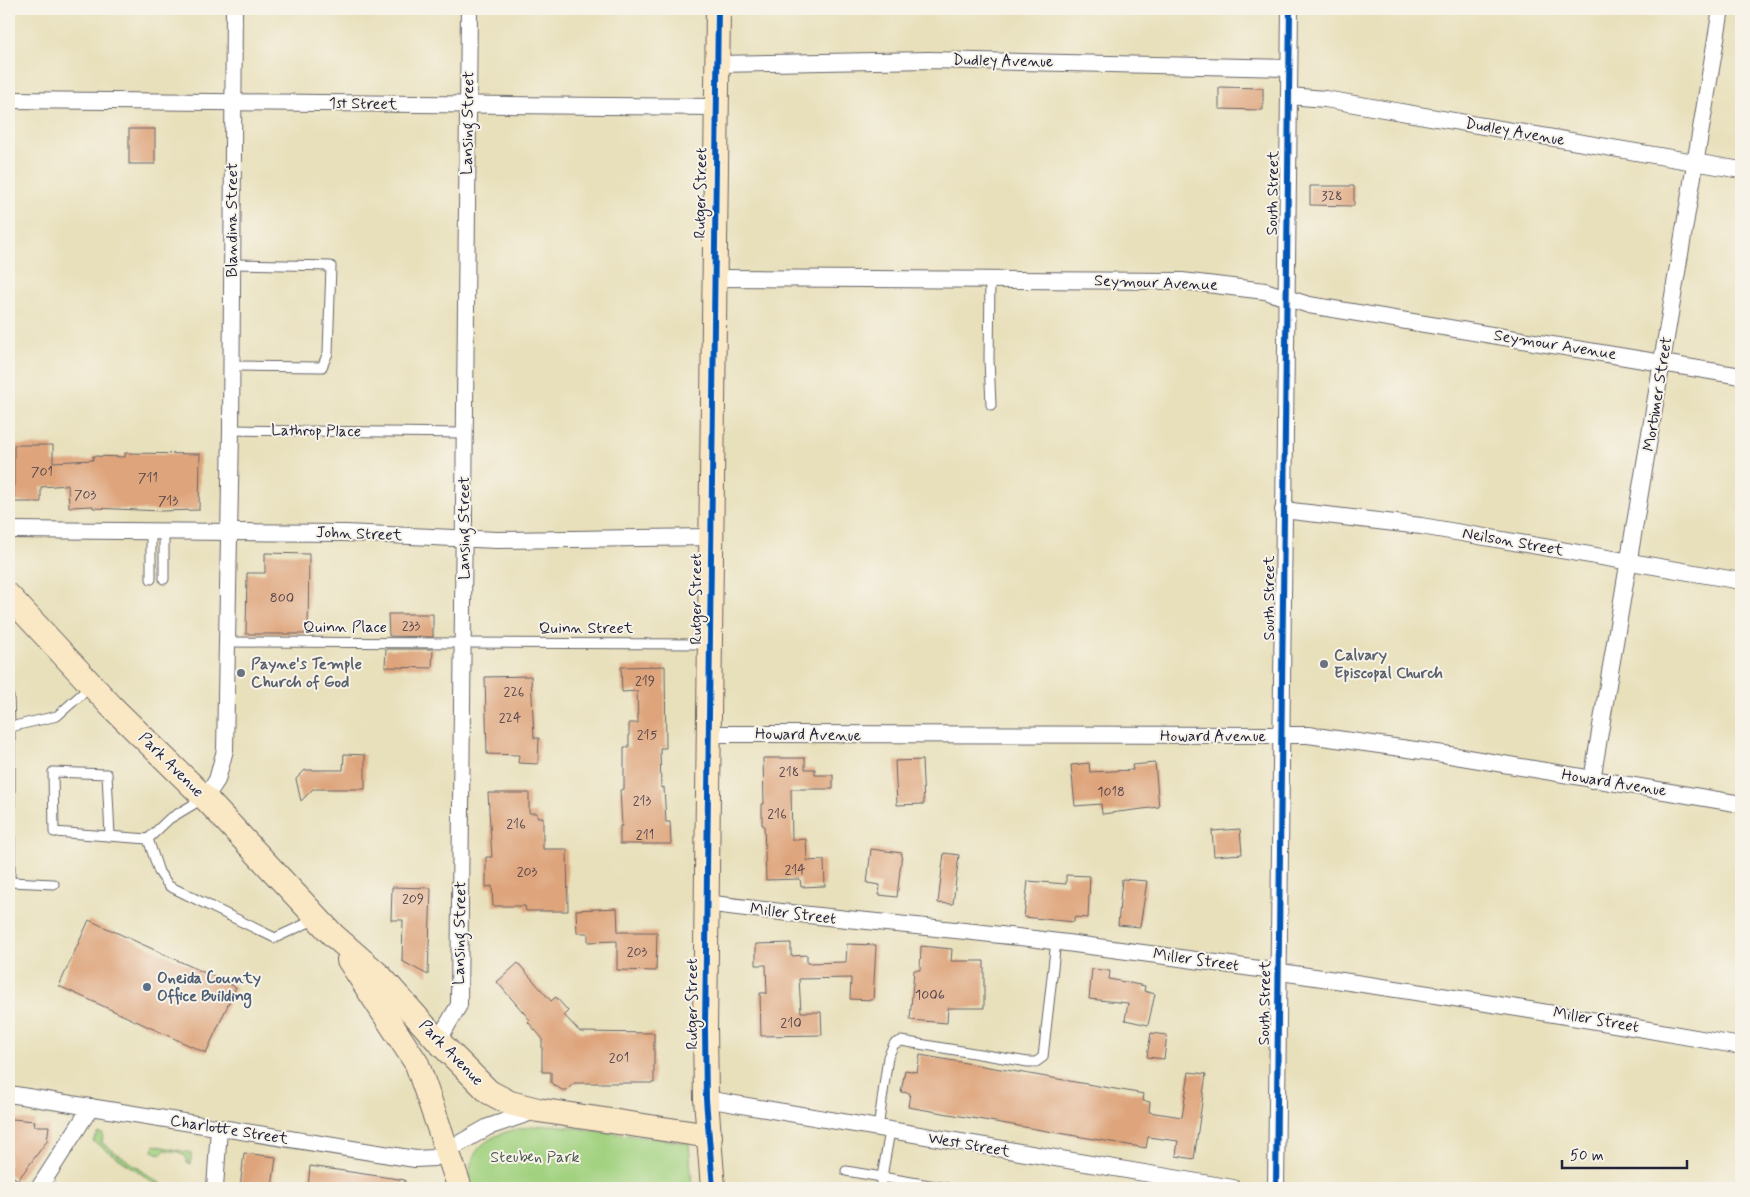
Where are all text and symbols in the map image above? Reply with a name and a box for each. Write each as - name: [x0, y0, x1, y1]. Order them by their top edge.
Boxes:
- street label: Dudley Avenue: [952, 50, 1054, 72]
- street label: Lansing Street: [457, 71, 480, 175]
- street label: 1st Street: [329, 93, 398, 115]
- street label: Dudley Avenue: [1464, 113, 1567, 151]
- street label: Rutger Street: [690, 147, 713, 239]
- street label: South Street: [1262, 150, 1284, 236]
- street label: Blandina Street: [222, 162, 243, 277]
- house number: 328: [1321, 187, 1343, 205]
- street label: Seymour Avenue: [1094, 270, 1218, 296]
- street label: Seymour Avenue: [1492, 325, 1618, 365]
- street label: Mortimer Street: [1639, 335, 1678, 453]
- street label: Lathrop Place: [271, 420, 361, 442]
- house number: 701: [31, 463, 53, 481]
- house number: 711: [138, 469, 158, 487]
- street label: Lansing Street: [454, 476, 476, 580]
- house number: 703: [74, 486, 96, 504]
- house number: 713: [158, 492, 178, 510]
- street label: John Street: [316, 522, 403, 546]
- street label: Neilson Street: [1461, 523, 1566, 561]
- street label: Rutger Street: [686, 553, 708, 645]
- street label: South Street: [1259, 555, 1280, 640]
- house number: 800: [270, 589, 294, 607]
- street label: Quinn Place: [303, 617, 387, 638]
- house number: 233: [402, 617, 421, 635]
- street label: Quinn Street: [539, 618, 634, 639]
- place label: Calvary Episcopal Church: [1334, 645, 1443, 684]
- place label: Payne's Temple Church of God: [251, 654, 362, 693]
- marker: Calvary Episcopal Church: [1318, 658, 1330, 670]
- marker: Payne's Temple Church of God: [235, 667, 247, 679]
- house number: 219: [635, 672, 655, 690]
- house number: 226: [504, 683, 524, 701]
- house number: 224: [499, 709, 521, 727]
- street label: Howard Avenue: [755, 724, 862, 746]
- house number: 215: [637, 726, 658, 744]
- street label: Howard Avenue: [1160, 726, 1266, 747]
- street label: Park Avenue: [134, 728, 208, 802]
- house number: 218: [779, 763, 799, 781]
- street label: Howard Avenue: [1560, 764, 1668, 802]
- house number: 1018: [1097, 783, 1125, 801]
- house number: 213: [633, 792, 652, 810]
- house number: 216: [767, 805, 787, 823]
- house number: 216: [506, 815, 526, 833]
- house number: 211: [636, 826, 654, 844]
- house number: 214: [784, 861, 806, 879]
- house number: 203: [517, 863, 538, 881]
- street label: Lansing Street: [449, 881, 472, 985]
- house number: 209: [402, 890, 424, 908]
- street label: Miller Street: [749, 898, 837, 930]
- house number: 203: [627, 943, 648, 961]
- street label: Miller Street: [1152, 944, 1240, 976]
- street label: Rutger Street: [682, 958, 704, 1050]
- street label: South Street: [1254, 960, 1276, 1046]
- place label: Oneida County Office Building: [157, 968, 261, 1009]
- marker: Oneida County Office Building: [141, 981, 153, 993]
- house number: 1006: [915, 986, 945, 1004]
- street label: Miller Street: [1552, 1002, 1640, 1038]
- house number: 210: [780, 1014, 802, 1032]
- street label: Park Avenue: [414, 1015, 488, 1091]
- house number: 201: [609, 1049, 629, 1067]
- street label: Charlotte Street: [168, 1110, 290, 1150]
- street label: West Street: [926, 1127, 1012, 1163]
- scale bar: [1562, 1137, 1688, 1169]
- text: 50 m: [1570, 1146, 1604, 1166]
- park label: Steuben Park: [490, 1147, 580, 1168]

